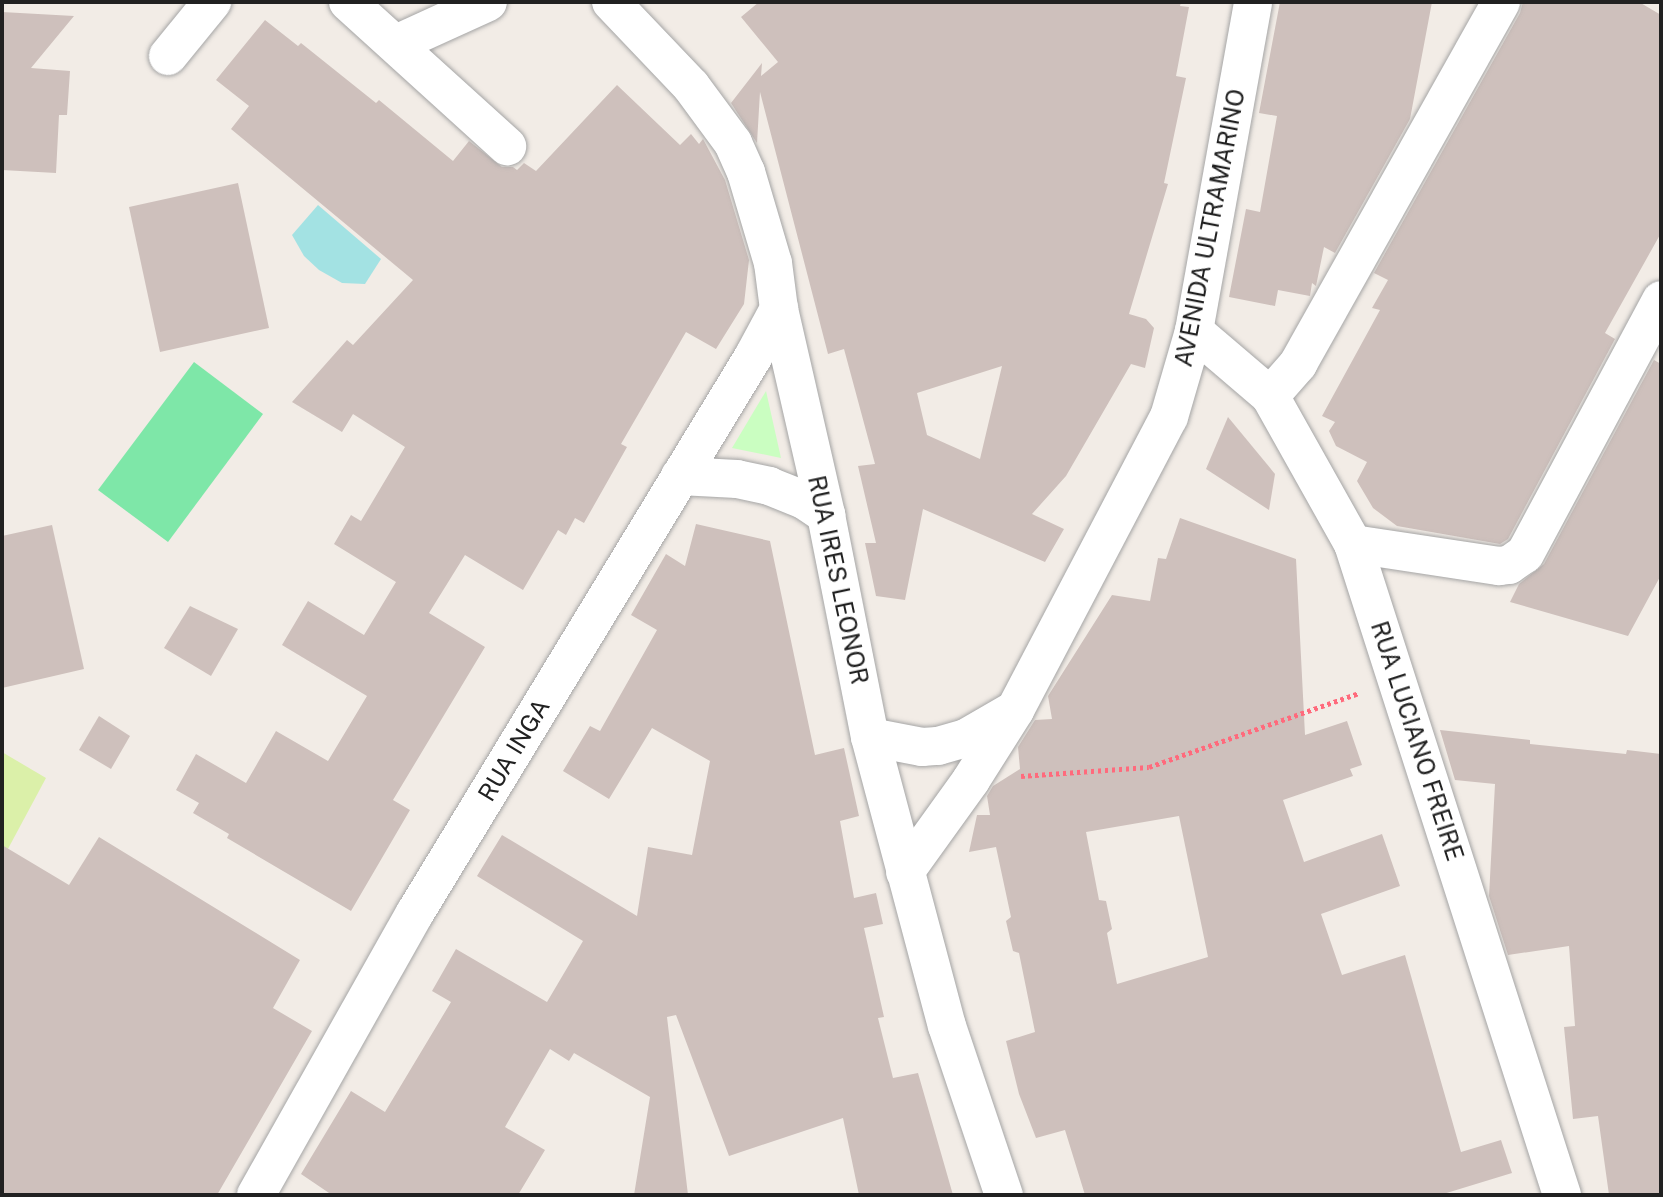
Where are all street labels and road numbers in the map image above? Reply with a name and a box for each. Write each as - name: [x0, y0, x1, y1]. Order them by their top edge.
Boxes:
- street label: AVENIDA ULTRAMARINO: [1169, 87, 1251, 369]
- street label: RUA IRES LEONOR: [802, 473, 874, 687]
- street label: RUA LUCIANO FREIRE: [1365, 618, 1469, 864]
- street label: RUA INGA: [472, 694, 556, 806]

